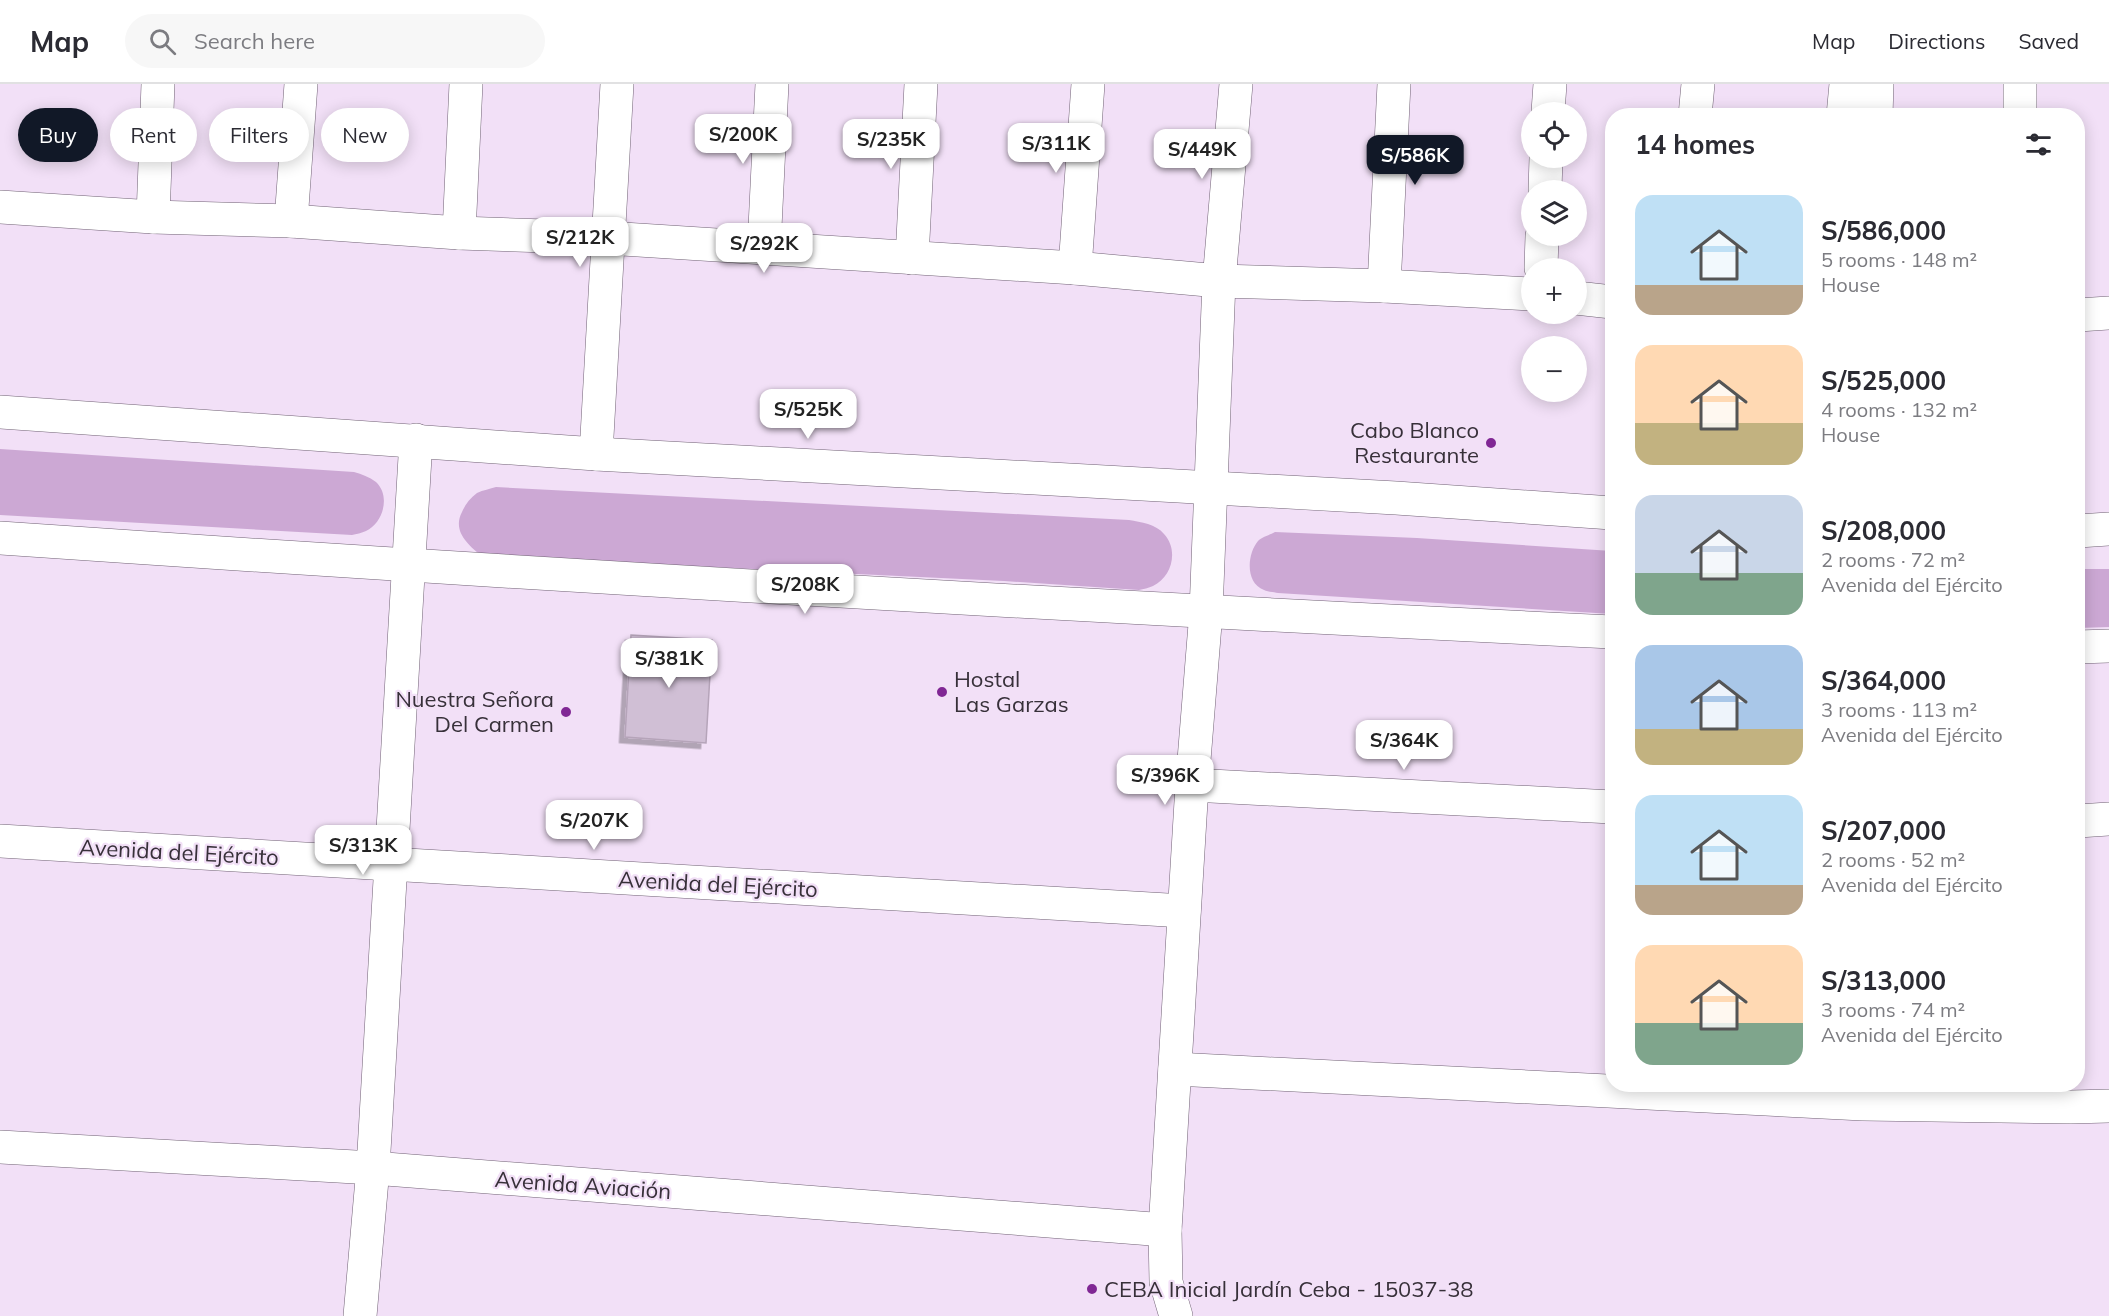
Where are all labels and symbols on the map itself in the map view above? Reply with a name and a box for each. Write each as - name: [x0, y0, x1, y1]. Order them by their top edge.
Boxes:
- pin: S/200K: [694, 114, 792, 165]
- pin: S/235K: [842, 119, 940, 170]
- pin: S/311K: [1007, 123, 1105, 174]
- pin: S/449K: [1153, 129, 1251, 180]
- pin: S/586K: [1366, 135, 1464, 186]
- pin: S/212K: [531, 217, 629, 268]
- pin: S/292K: [715, 223, 813, 274]
- pin: S/525K: [759, 389, 857, 440]
- place label: Cabo Blanco Restaurante: [1350, 416, 1479, 469]
- marker: Cabo Blanco Restaurante: [1484, 436, 1498, 450]
- pin: S/208K: [756, 564, 854, 615]
- pin: S/381K: [620, 638, 718, 689]
- place label: Hostal Las Garzas: [954, 665, 1069, 718]
- place label: Nuestra Señora Del Carmen: [395, 685, 554, 738]
- marker: Hostal Las Garzas: [935, 685, 949, 699]
- marker: Nuestra Señora Del Carmen: [559, 705, 573, 719]
- pin: S/364K: [1355, 720, 1453, 771]
- pin: S/396K: [1116, 755, 1214, 806]
- pin: S/207K: [545, 800, 643, 851]
- pin: S/313K: [314, 825, 412, 876]
- street label: Avenida del Ejército: [79, 833, 279, 871]
- street label: Avenida del Ejército: [618, 865, 818, 903]
- street label: Avenida Aviación: [494, 1165, 672, 1205]
- place label: CEBA Inicial Jardín Ceba - 15037-38: [1104, 1275, 1474, 1303]
- marker: CEBA Inicial Jardín Ceba - 15037-38: [1085, 1282, 1099, 1296]

